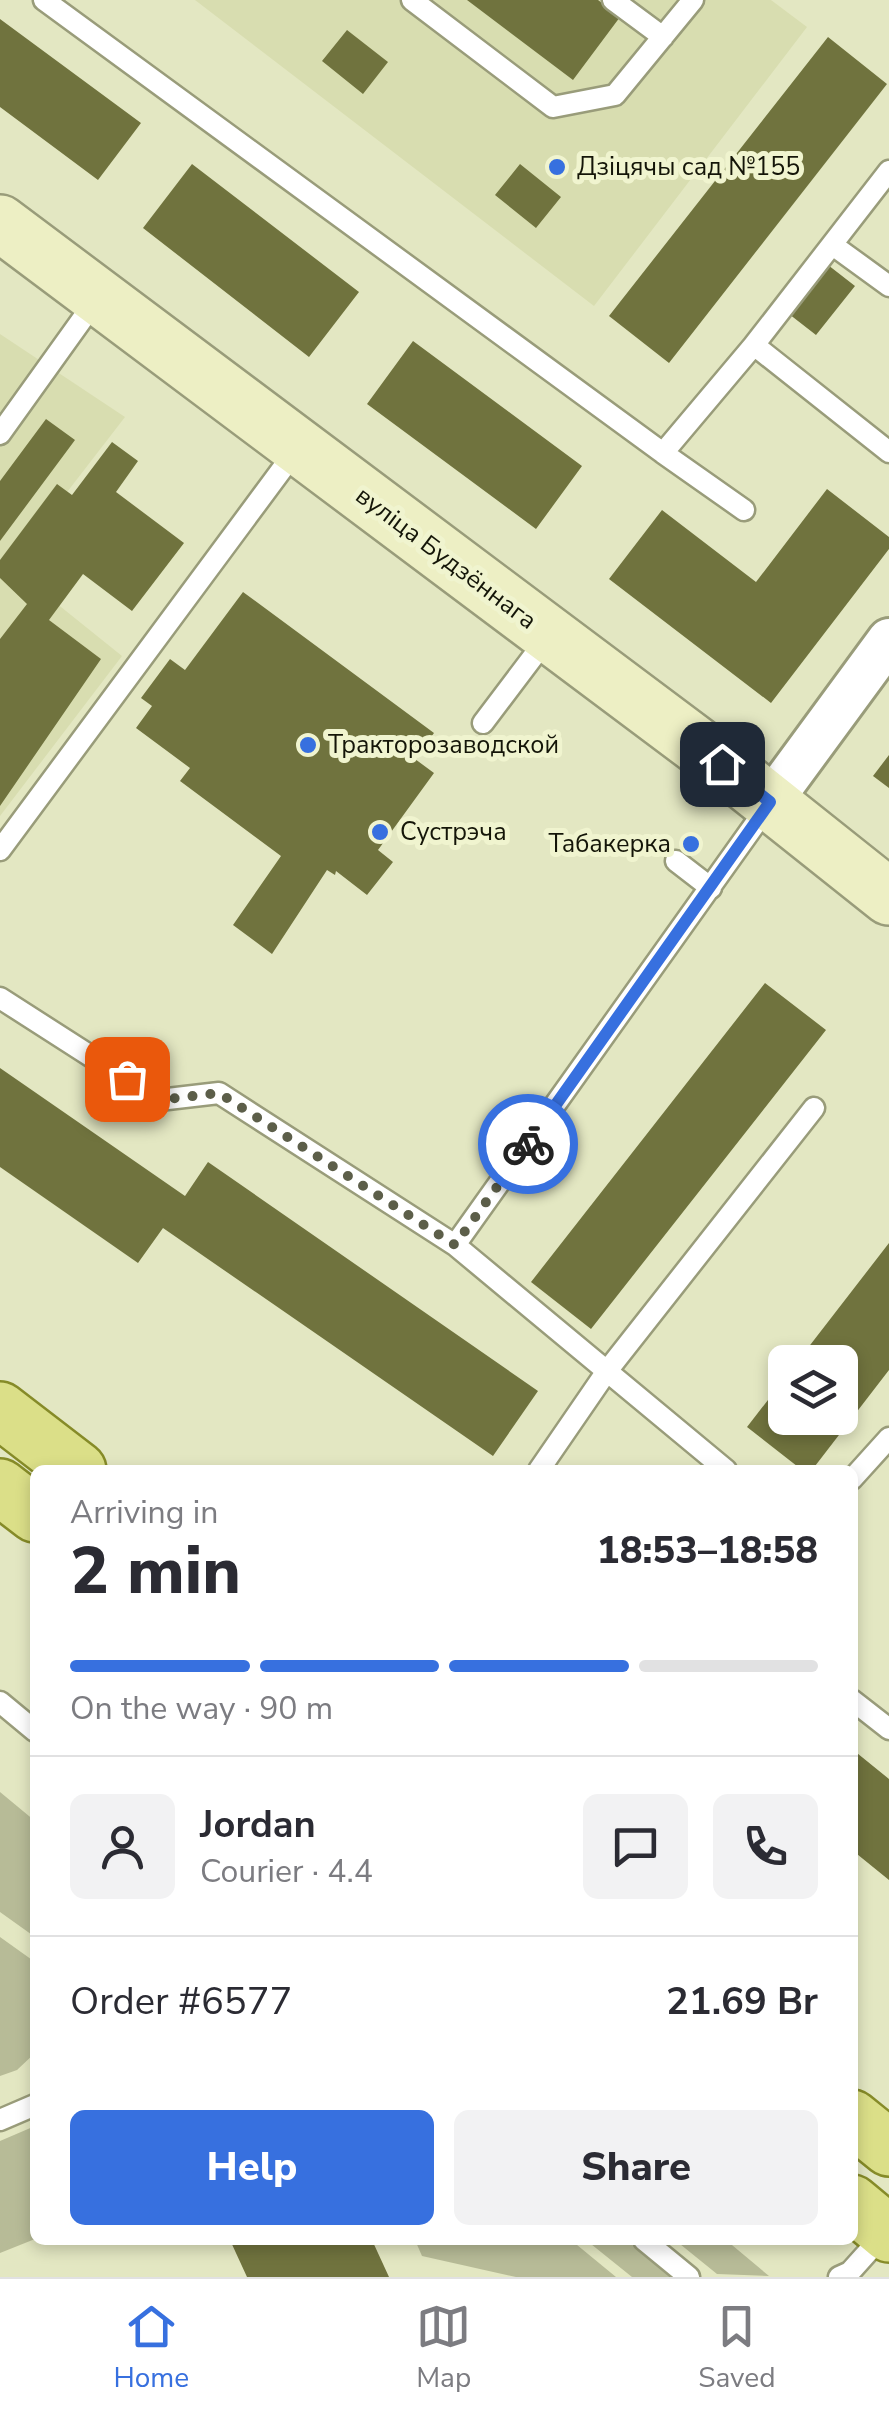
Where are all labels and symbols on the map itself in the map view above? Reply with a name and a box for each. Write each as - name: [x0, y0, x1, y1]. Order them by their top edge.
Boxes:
- place label: Дзіцячы сад №155: [577, 150, 800, 184]
- marker: Дзіцячы сад №155: [546, 156, 568, 178]
- street label: вуліца Будзённага: [349, 479, 543, 637]
- pin: [680, 722, 765, 807]
- place label: Тракторозаводской: [328, 728, 559, 762]
- marker: Тракторозаводской: [297, 734, 319, 756]
- place label: Сустрэча: [400, 815, 507, 849]
- marker: Сустрэча: [369, 821, 391, 843]
- place label: Табакерка: [549, 827, 671, 861]
- marker: Табакерка: [680, 833, 702, 855]
- pin: [85, 1037, 170, 1122]
- courier: [478, 1094, 578, 1194]

